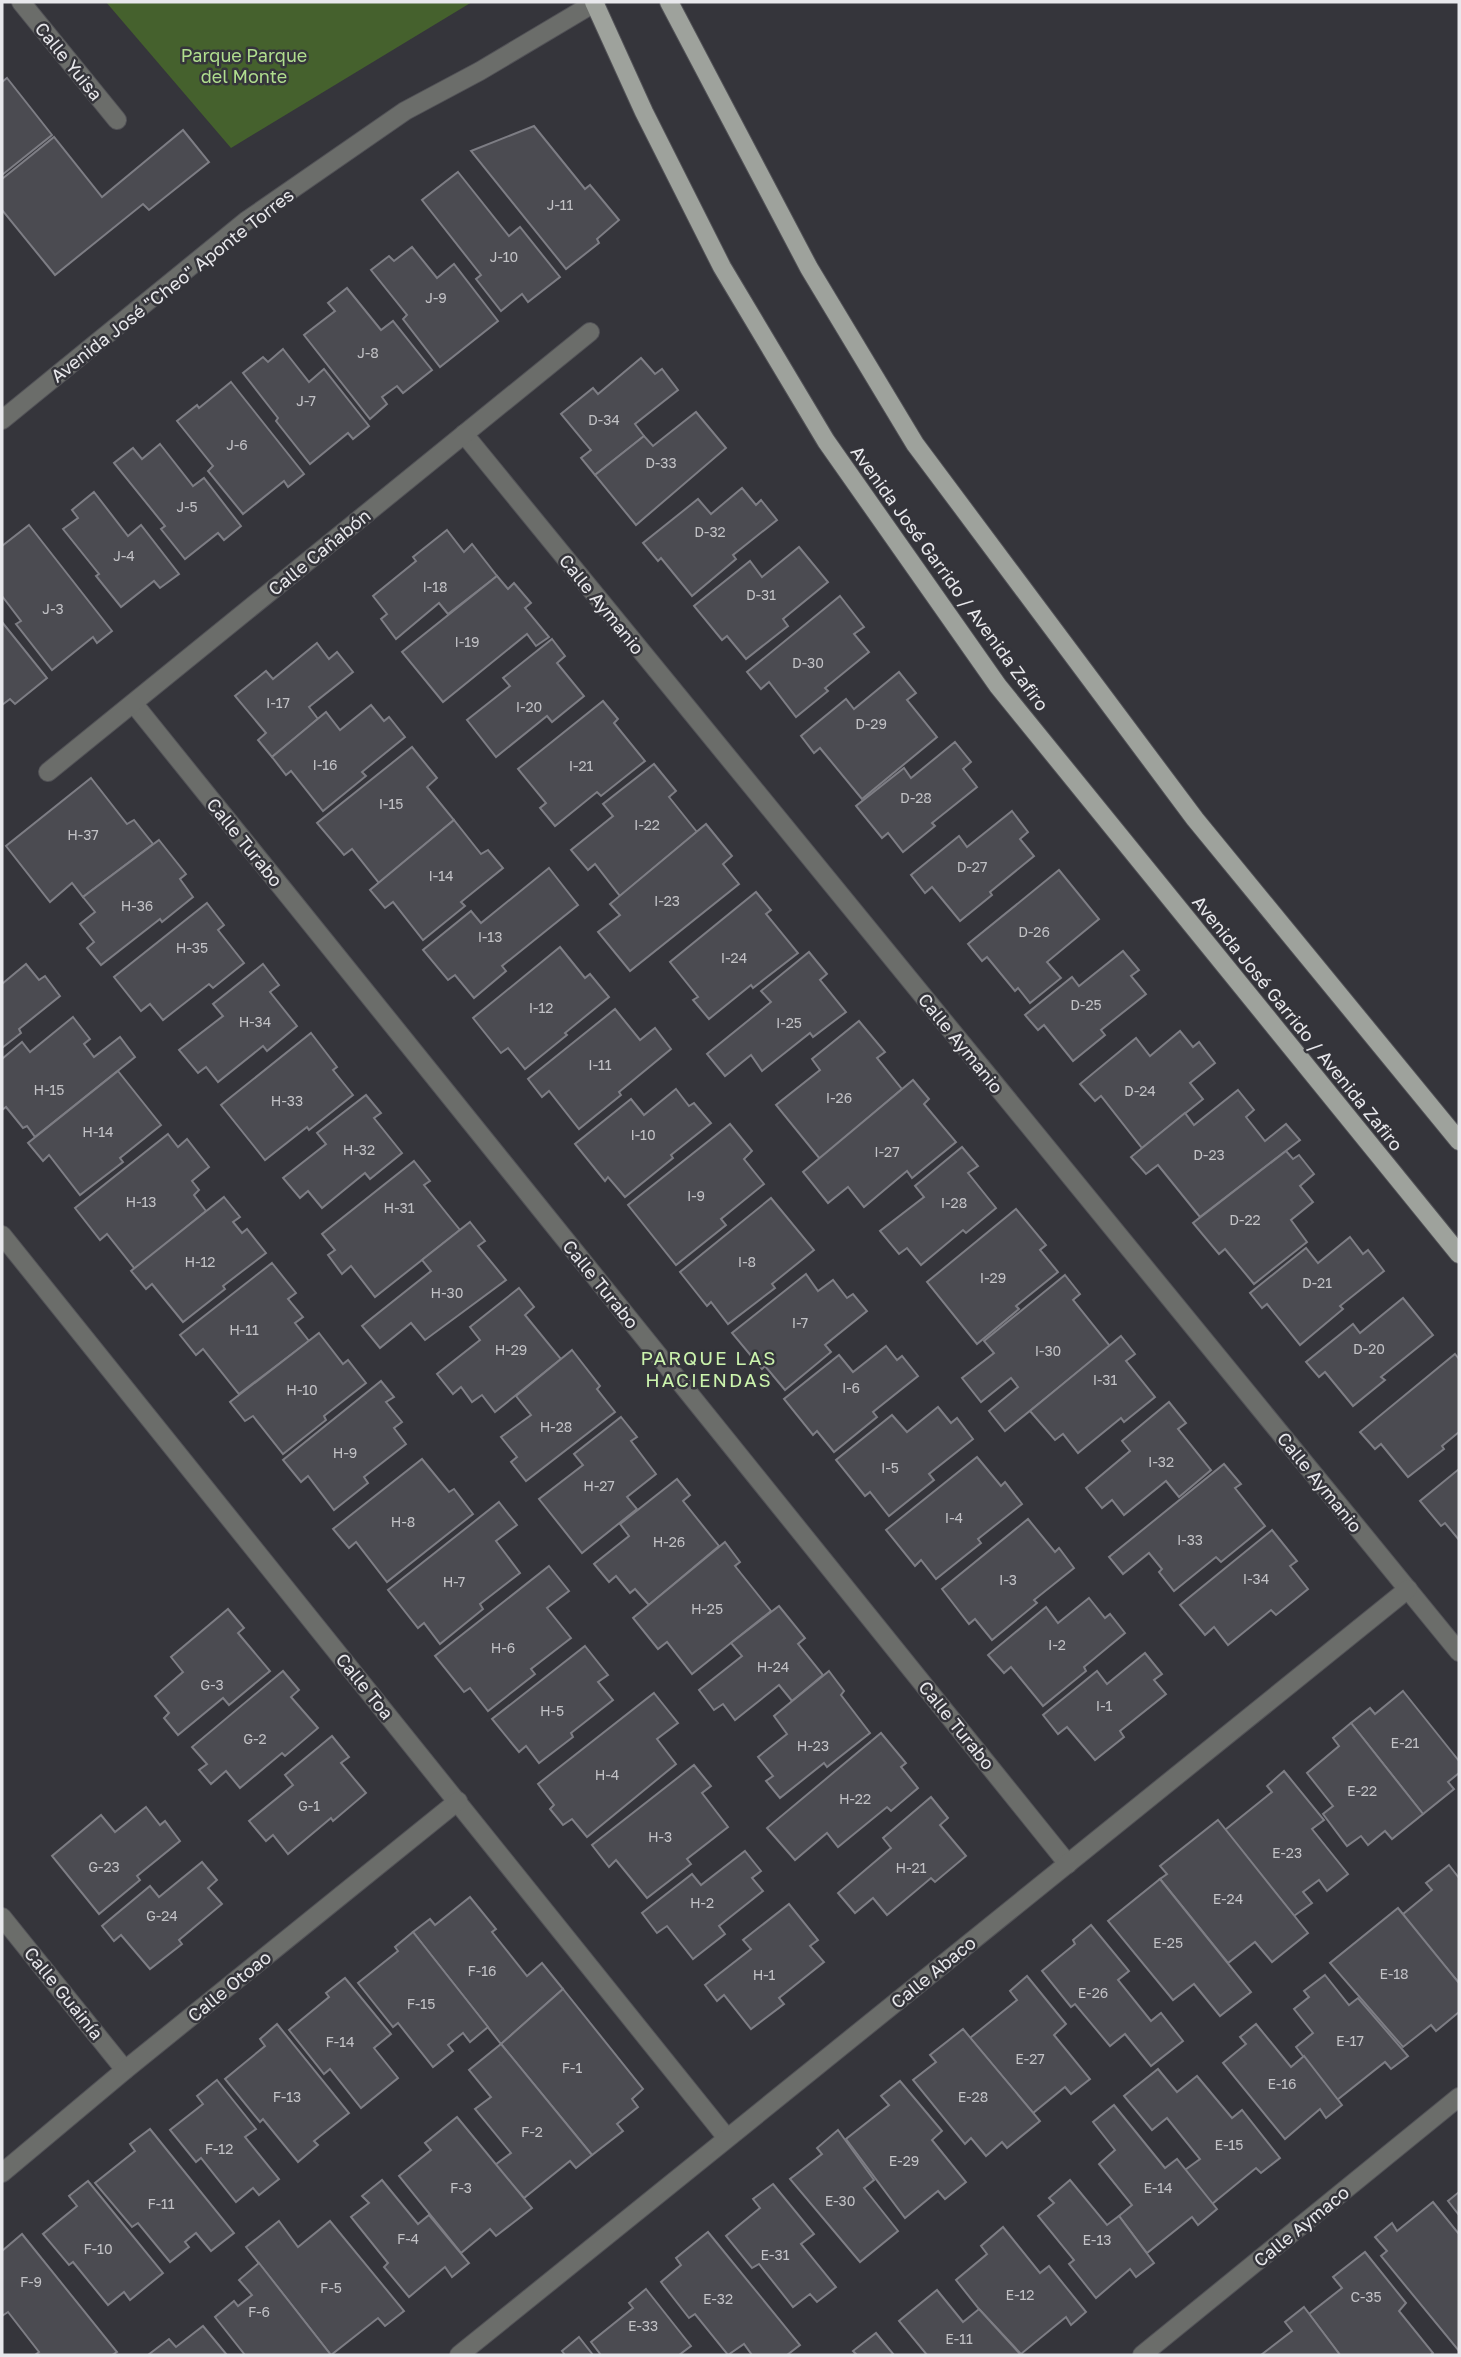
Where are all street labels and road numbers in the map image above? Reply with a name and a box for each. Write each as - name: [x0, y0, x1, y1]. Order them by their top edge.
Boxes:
- street label: Calle Yuisa: [31, 17, 107, 105]
- street label: Avenida José "Cheo" Aponte Torres: [46, 183, 298, 387]
- street label: Avenida José Garrido / Avenida Zafiro: [846, 441, 1054, 715]
- street label: Calle Cañabón: [263, 504, 375, 600]
- street label: Calle Aymanio: [555, 549, 649, 659]
- street label: Calle Turabo: [202, 793, 288, 891]
- street label: Avenida José Garrido / Avenida Zafiro: [1188, 891, 1408, 1155]
- street label: Calle Aymanio: [914, 988, 1008, 1098]
- street label: Calle Turabo: [558, 1235, 644, 1333]
- street label: Calle Aymanio: [1273, 1427, 1367, 1537]
- street label: Calle Toa: [332, 1648, 398, 1724]
- street label: Calle Turabo: [914, 1676, 1000, 1774]
- street label: Calle Abaco: [886, 1931, 980, 2013]
- street label: Calle Guainía: [20, 1942, 108, 2044]
- street label: Calle Otoao: [183, 1946, 275, 2026]
- street label: Calle Aymaco: [1249, 2181, 1353, 2271]

